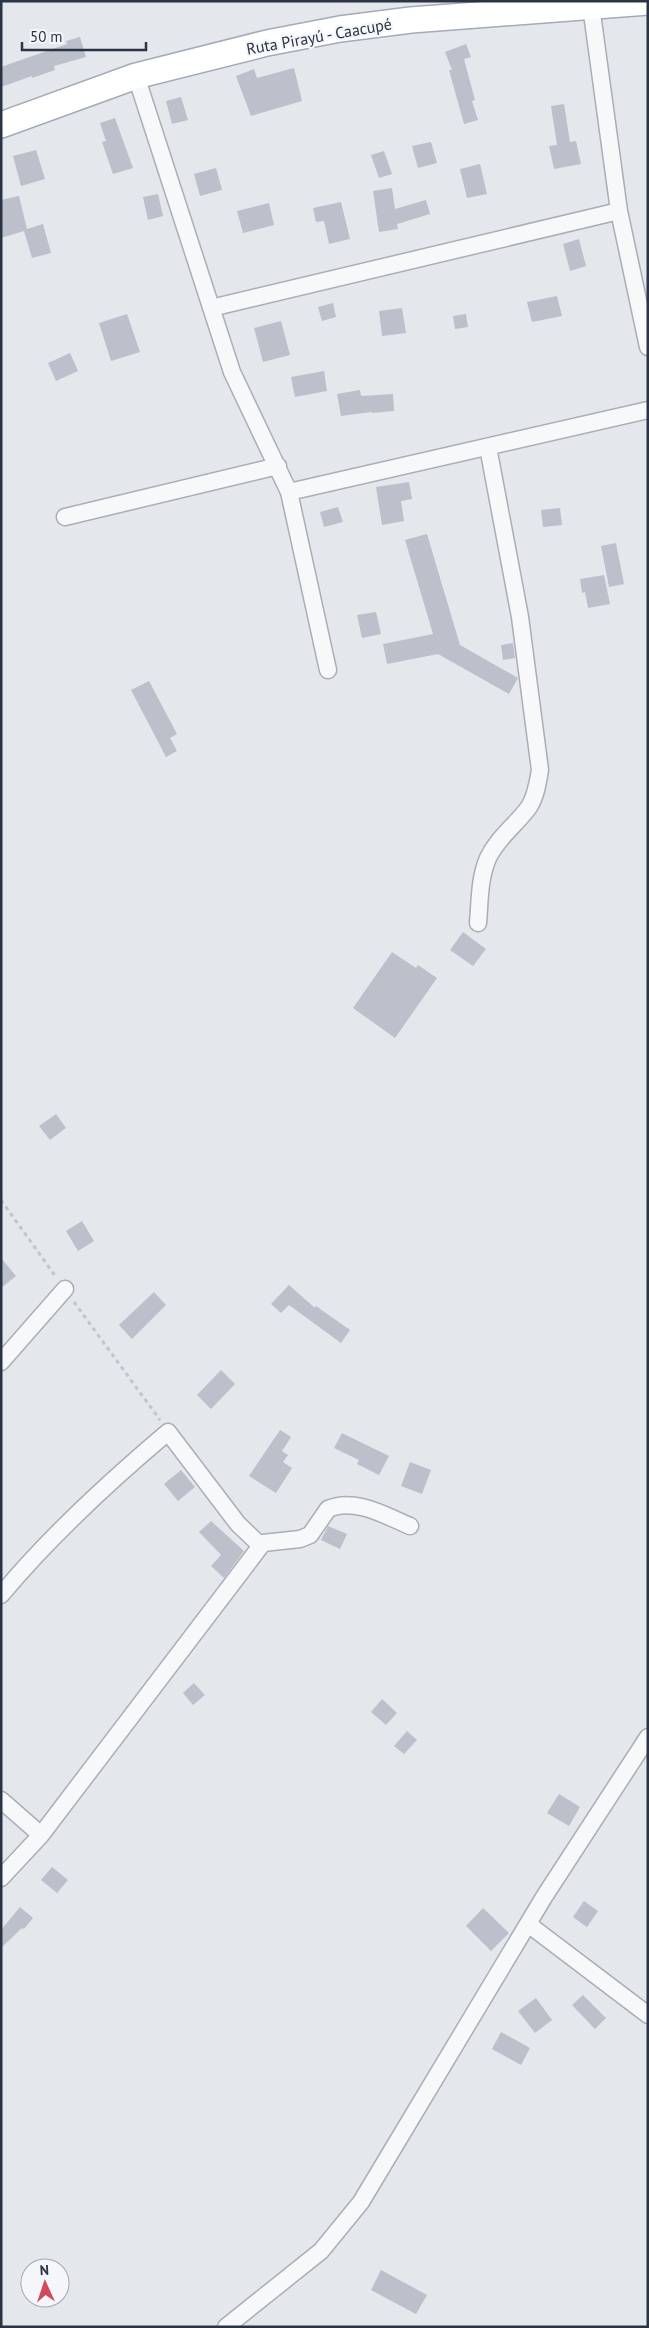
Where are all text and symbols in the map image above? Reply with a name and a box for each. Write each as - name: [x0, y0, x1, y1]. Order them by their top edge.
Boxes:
- street label: Ruta Pirayú - Caacupé: [245, 13, 393, 59]
- scale bar: [22, 20, 146, 52]
- text: 50 m: [30, 27, 63, 46]
- north arrow: [20, 2258, 70, 2308]
- text: N: [39, 2261, 49, 2279]

